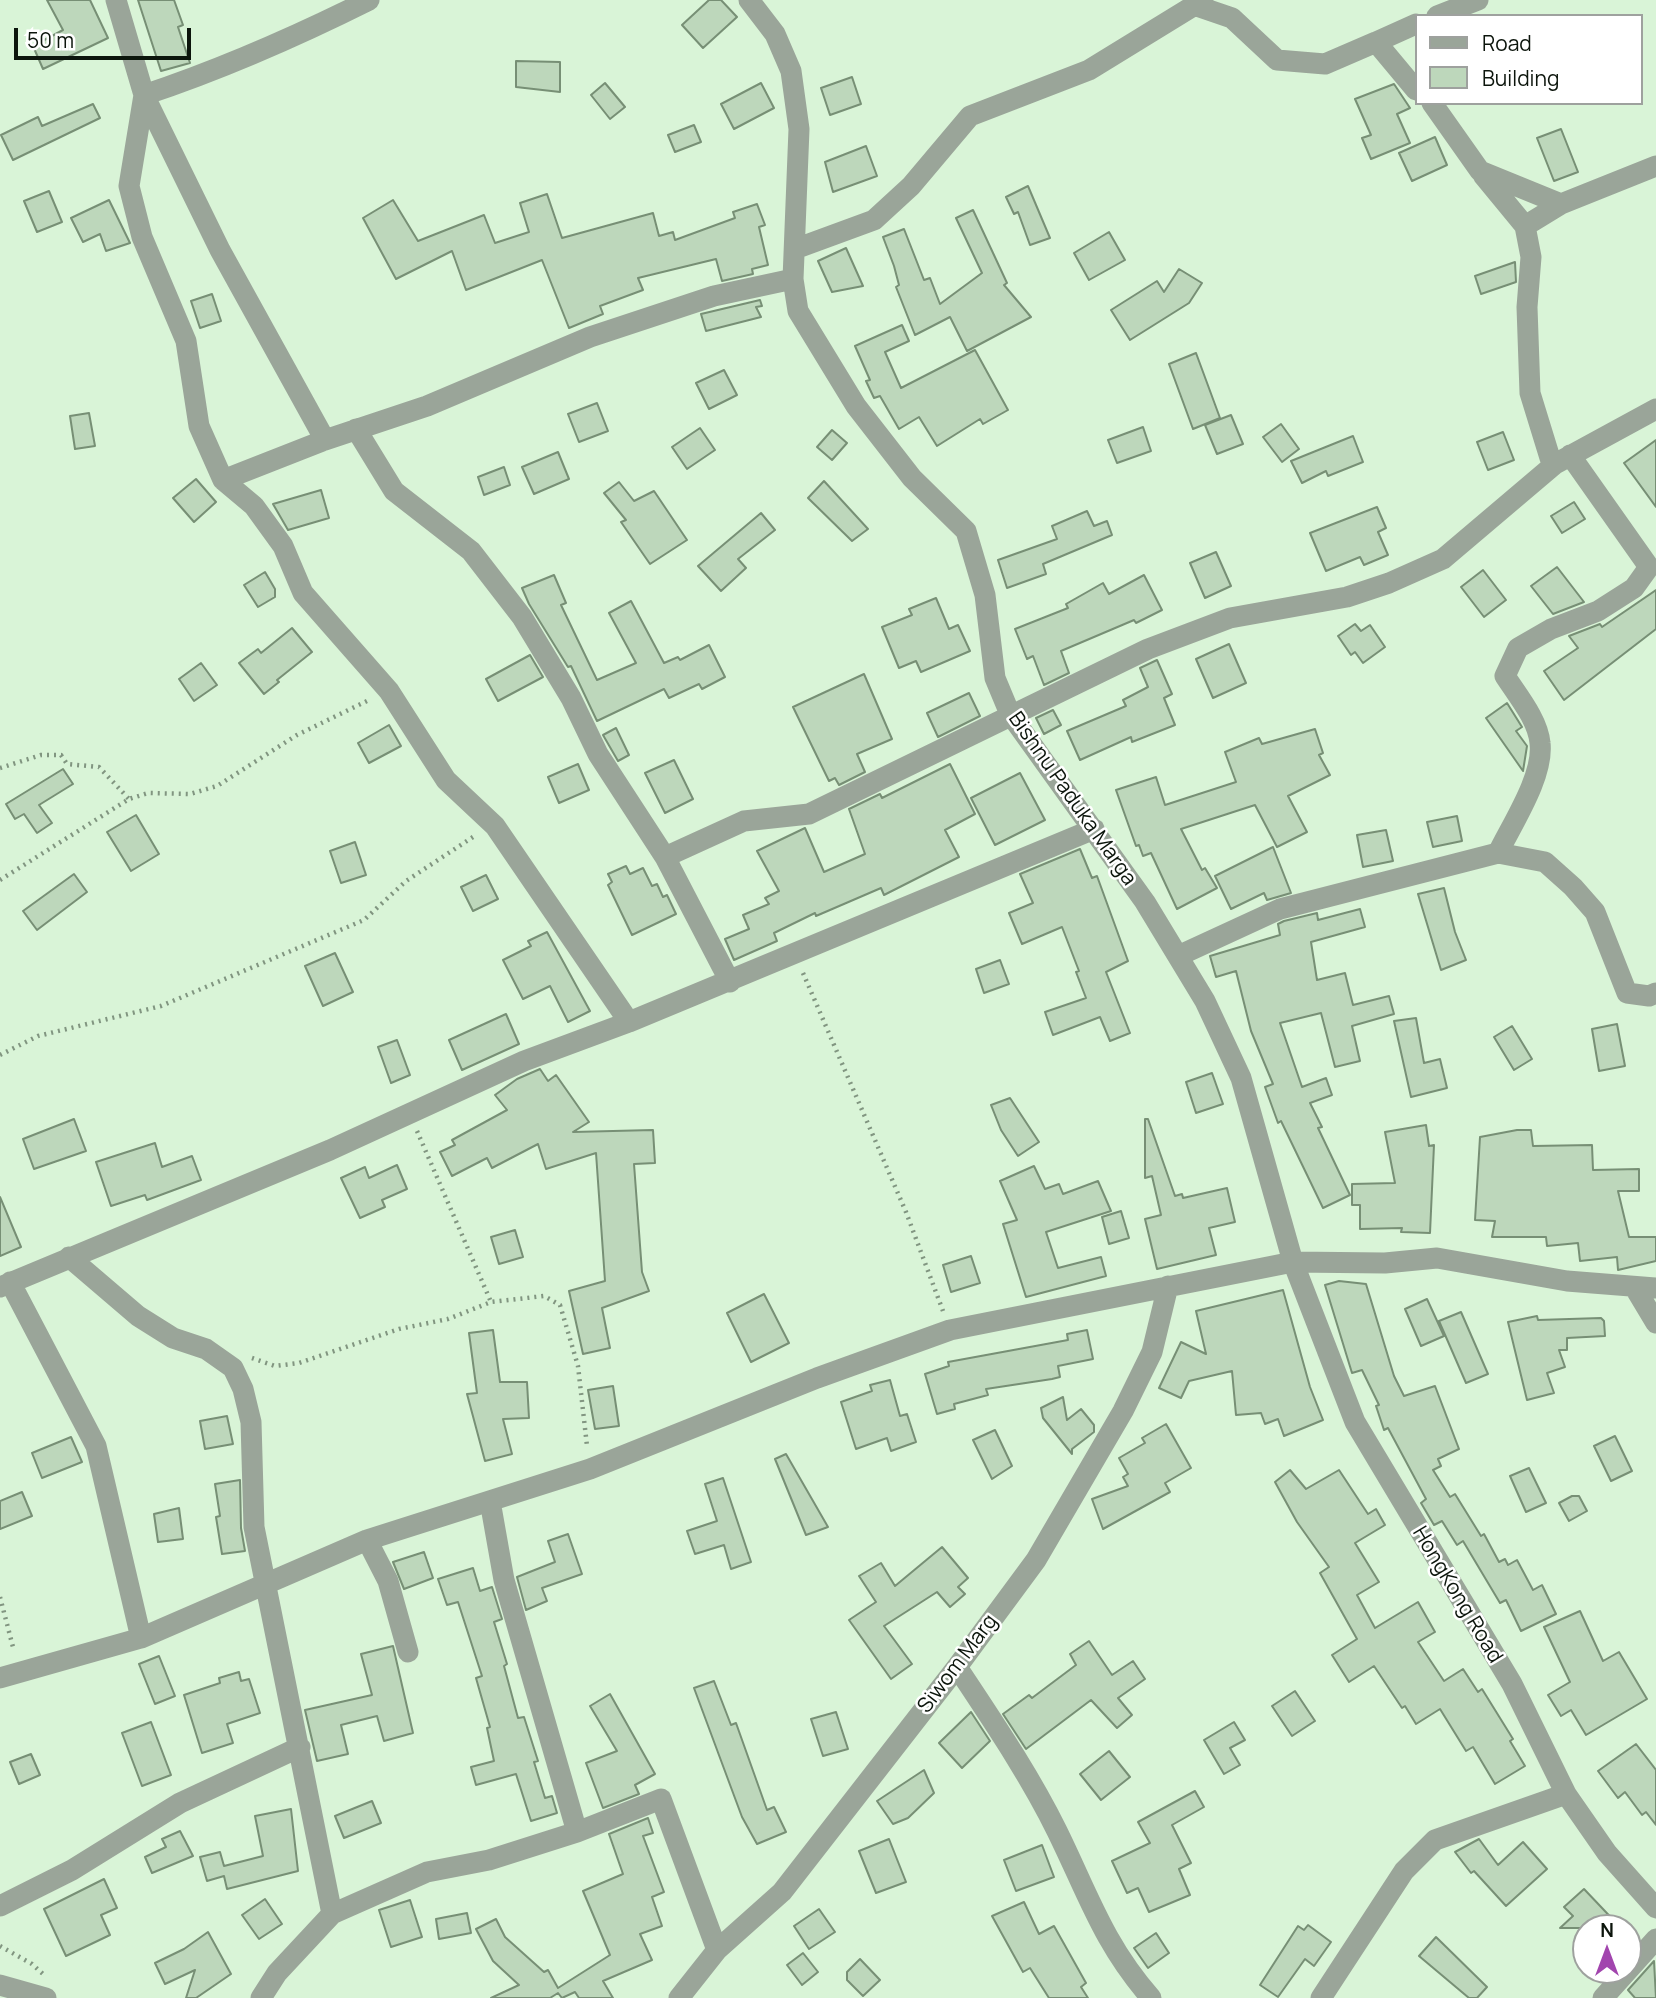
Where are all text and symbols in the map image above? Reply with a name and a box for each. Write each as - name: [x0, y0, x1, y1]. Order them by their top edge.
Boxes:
- scale bar: [18, 14, 194, 58]
- legend: [1414, 14, 1642, 105]
- text: 50 m: [27, 26, 74, 54]
- text: Road: [1482, 29, 1532, 57]
- text: Building: [1482, 64, 1559, 92]
- street label: Bishnu Paduka Marga: [1003, 707, 1141, 891]
- street label: HongKong Road: [1406, 1522, 1508, 1668]
- street label: Siwom Marg: [913, 1610, 1003, 1718]
- north arrow: [1572, 1914, 1642, 1984]
- text: N: [1600, 1917, 1614, 1943]

